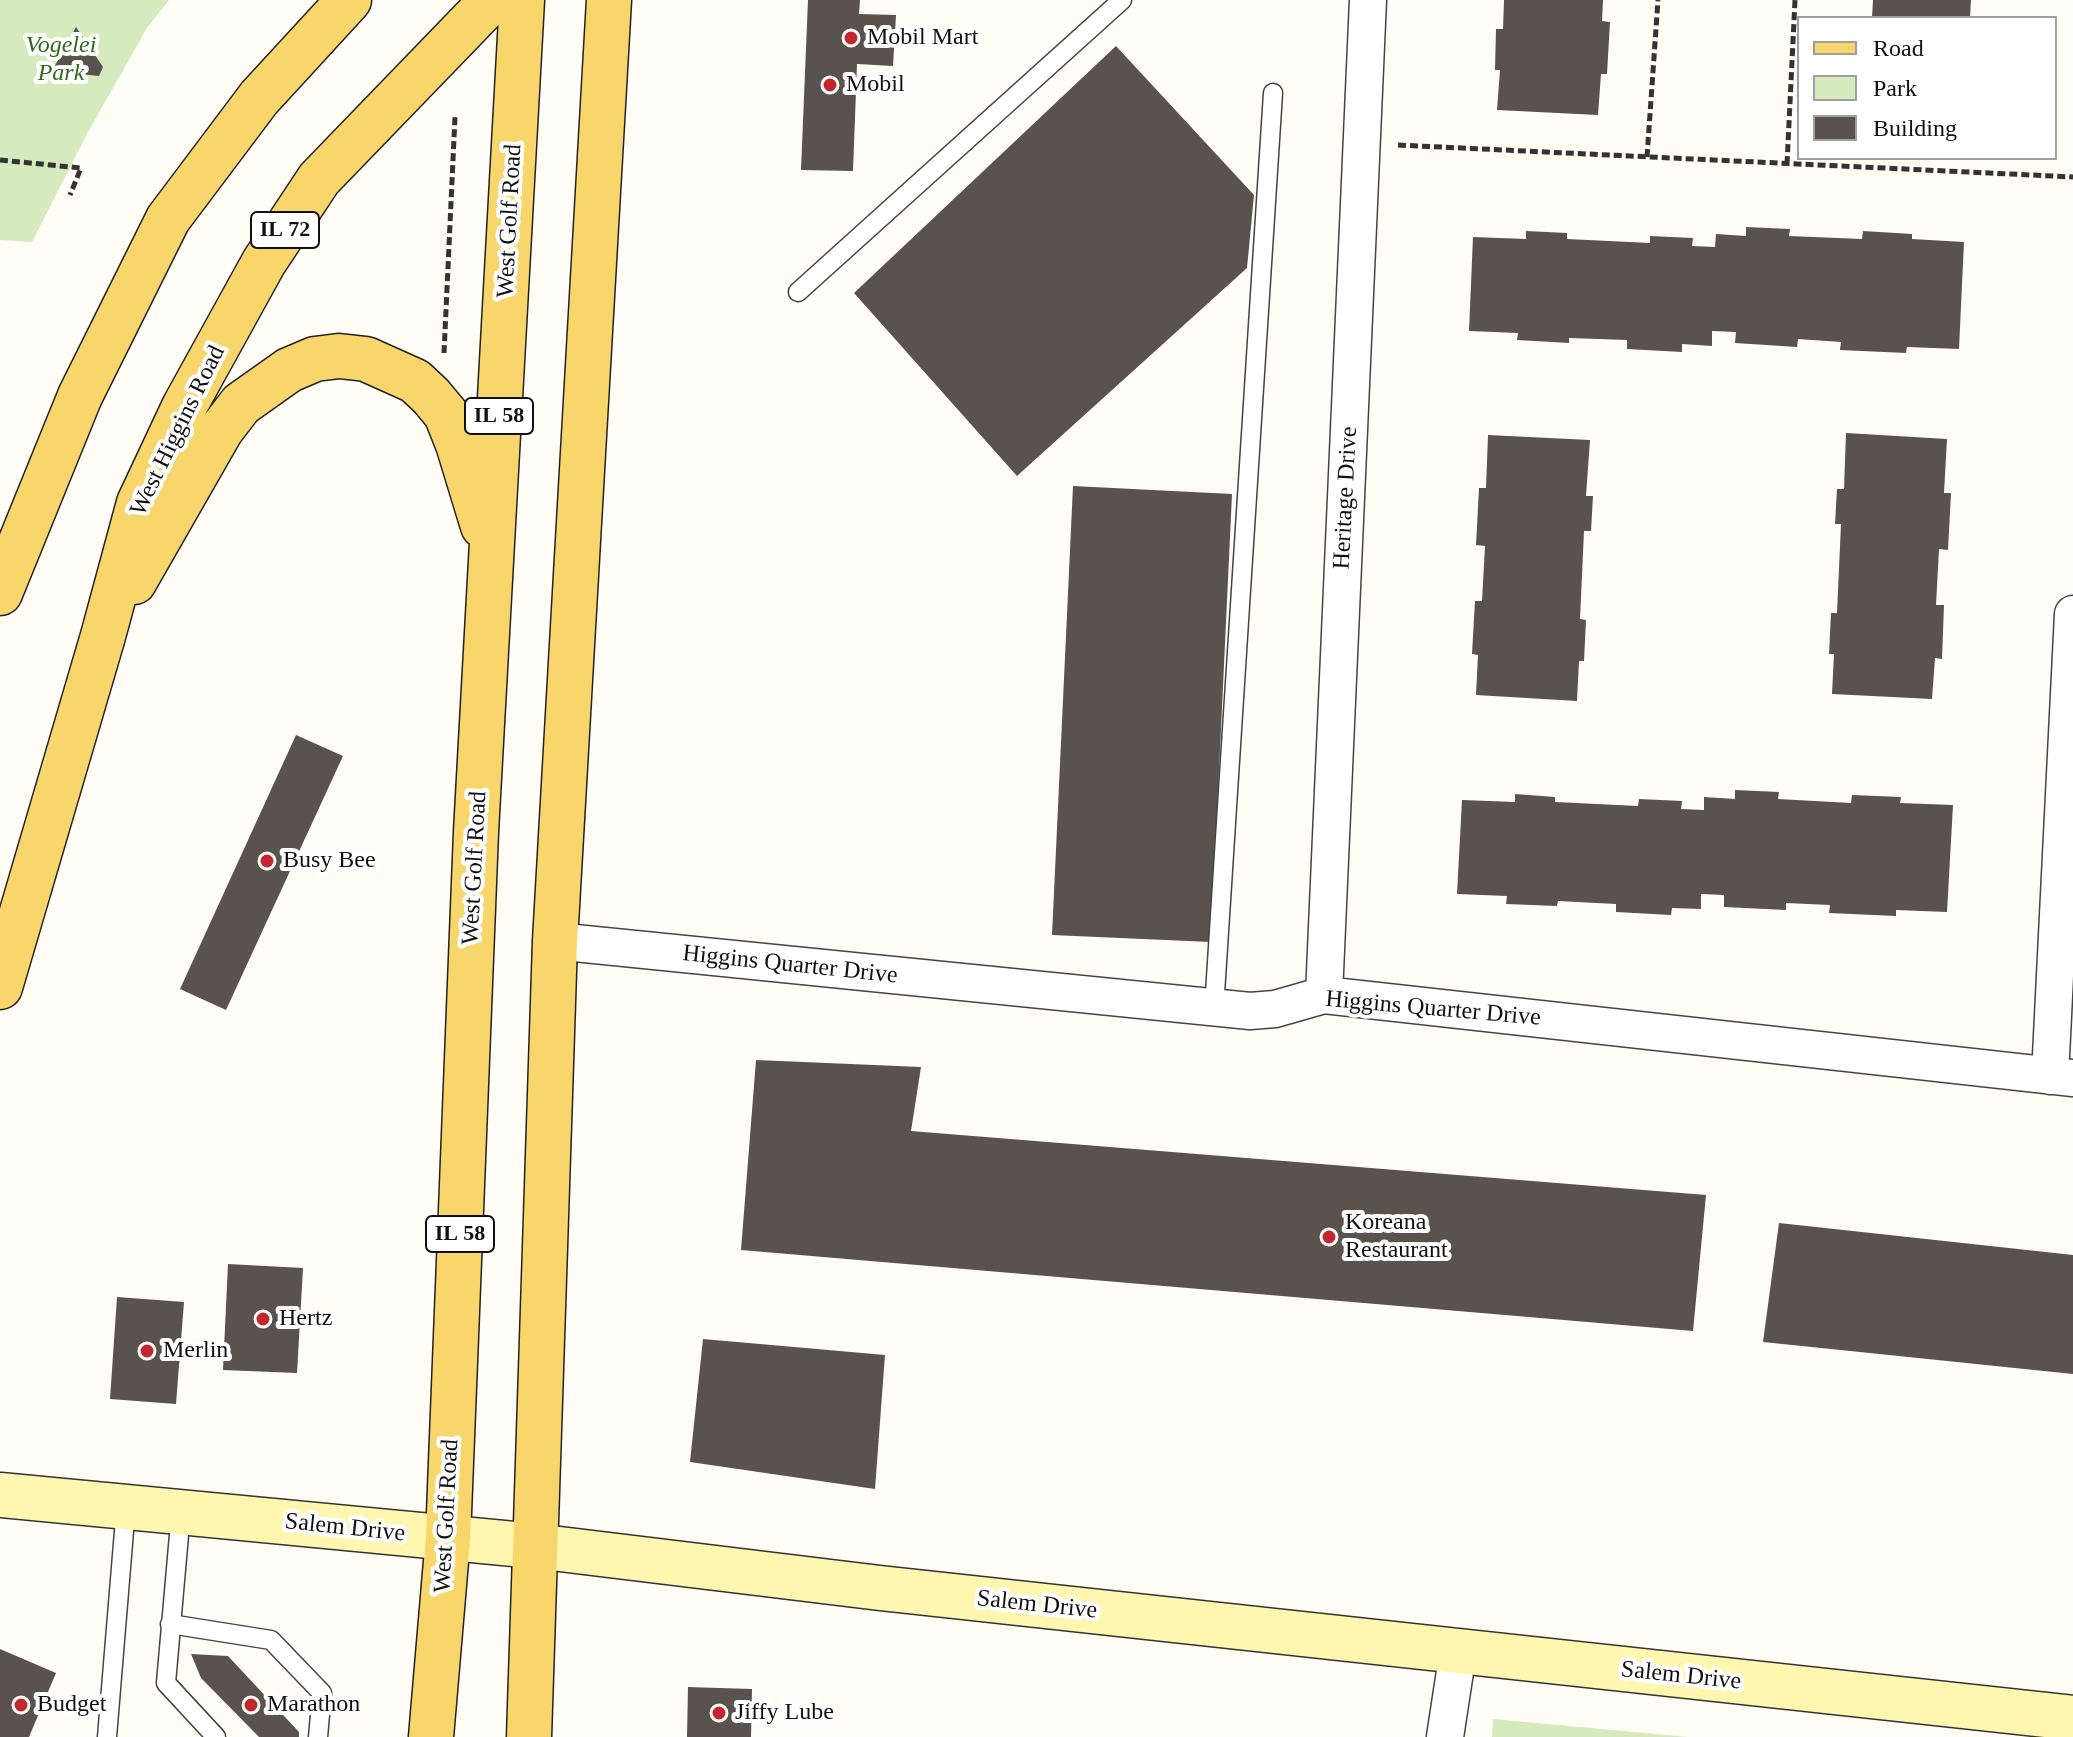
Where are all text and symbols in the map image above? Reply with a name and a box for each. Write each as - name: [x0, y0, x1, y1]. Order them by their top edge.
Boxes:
- legend: [1797, 16, 2057, 160]
- place label: Mobil Mart: [867, 24, 978, 52]
- marker: Mobil Mart: [842, 29, 860, 47]
- park label: Vogelei Park: [26, 32, 96, 88]
- text: Road: [1873, 35, 1924, 61]
- place label: Mobil: [846, 71, 905, 99]
- text: Park: [1873, 75, 1917, 101]
- marker: Mobil: [821, 76, 839, 94]
- text: Building: [1873, 115, 1957, 141]
- street label: West Golf Road: [492, 143, 528, 299]
- road number: IL 72: [251, 212, 319, 248]
- street label: West Higgins Road: [124, 341, 232, 521]
- road number: IL 58: [465, 398, 533, 434]
- street label: Heritage Drive: [1328, 426, 1364, 570]
- street label: West Golf Road: [457, 790, 493, 946]
- place label: Busy Bee: [283, 847, 376, 875]
- marker: Busy Bee: [258, 852, 276, 870]
- street label: Higgins Quarter Drive: [681, 939, 899, 991]
- street label: Higgins Quarter Drive: [1324, 985, 1542, 1033]
- place label: Koreana Restaurant: [1345, 1209, 1448, 1265]
- road number: IL 58: [426, 1216, 494, 1252]
- marker: Koreana Restaurant: [1320, 1228, 1338, 1246]
- place label: Hertz: [279, 1305, 332, 1333]
- marker: Hertz: [254, 1310, 272, 1328]
- place label: Merlin: [163, 1337, 228, 1365]
- marker: Merlin: [138, 1342, 156, 1360]
- street label: West Golf Road: [429, 1438, 465, 1594]
- street label: Salem Drive: [284, 1507, 406, 1549]
- street label: Salem Drive: [976, 1584, 1098, 1626]
- street label: Salem Drive: [1620, 1655, 1742, 1697]
- place label: Budget: [37, 1691, 106, 1719]
- place label: Marathon: [267, 1691, 360, 1719]
- marker: Budget: [12, 1696, 30, 1714]
- marker: Marathon: [242, 1696, 260, 1714]
- place label: Jiffy Lube: [735, 1699, 834, 1727]
- marker: Jiffy Lube: [710, 1704, 728, 1722]

